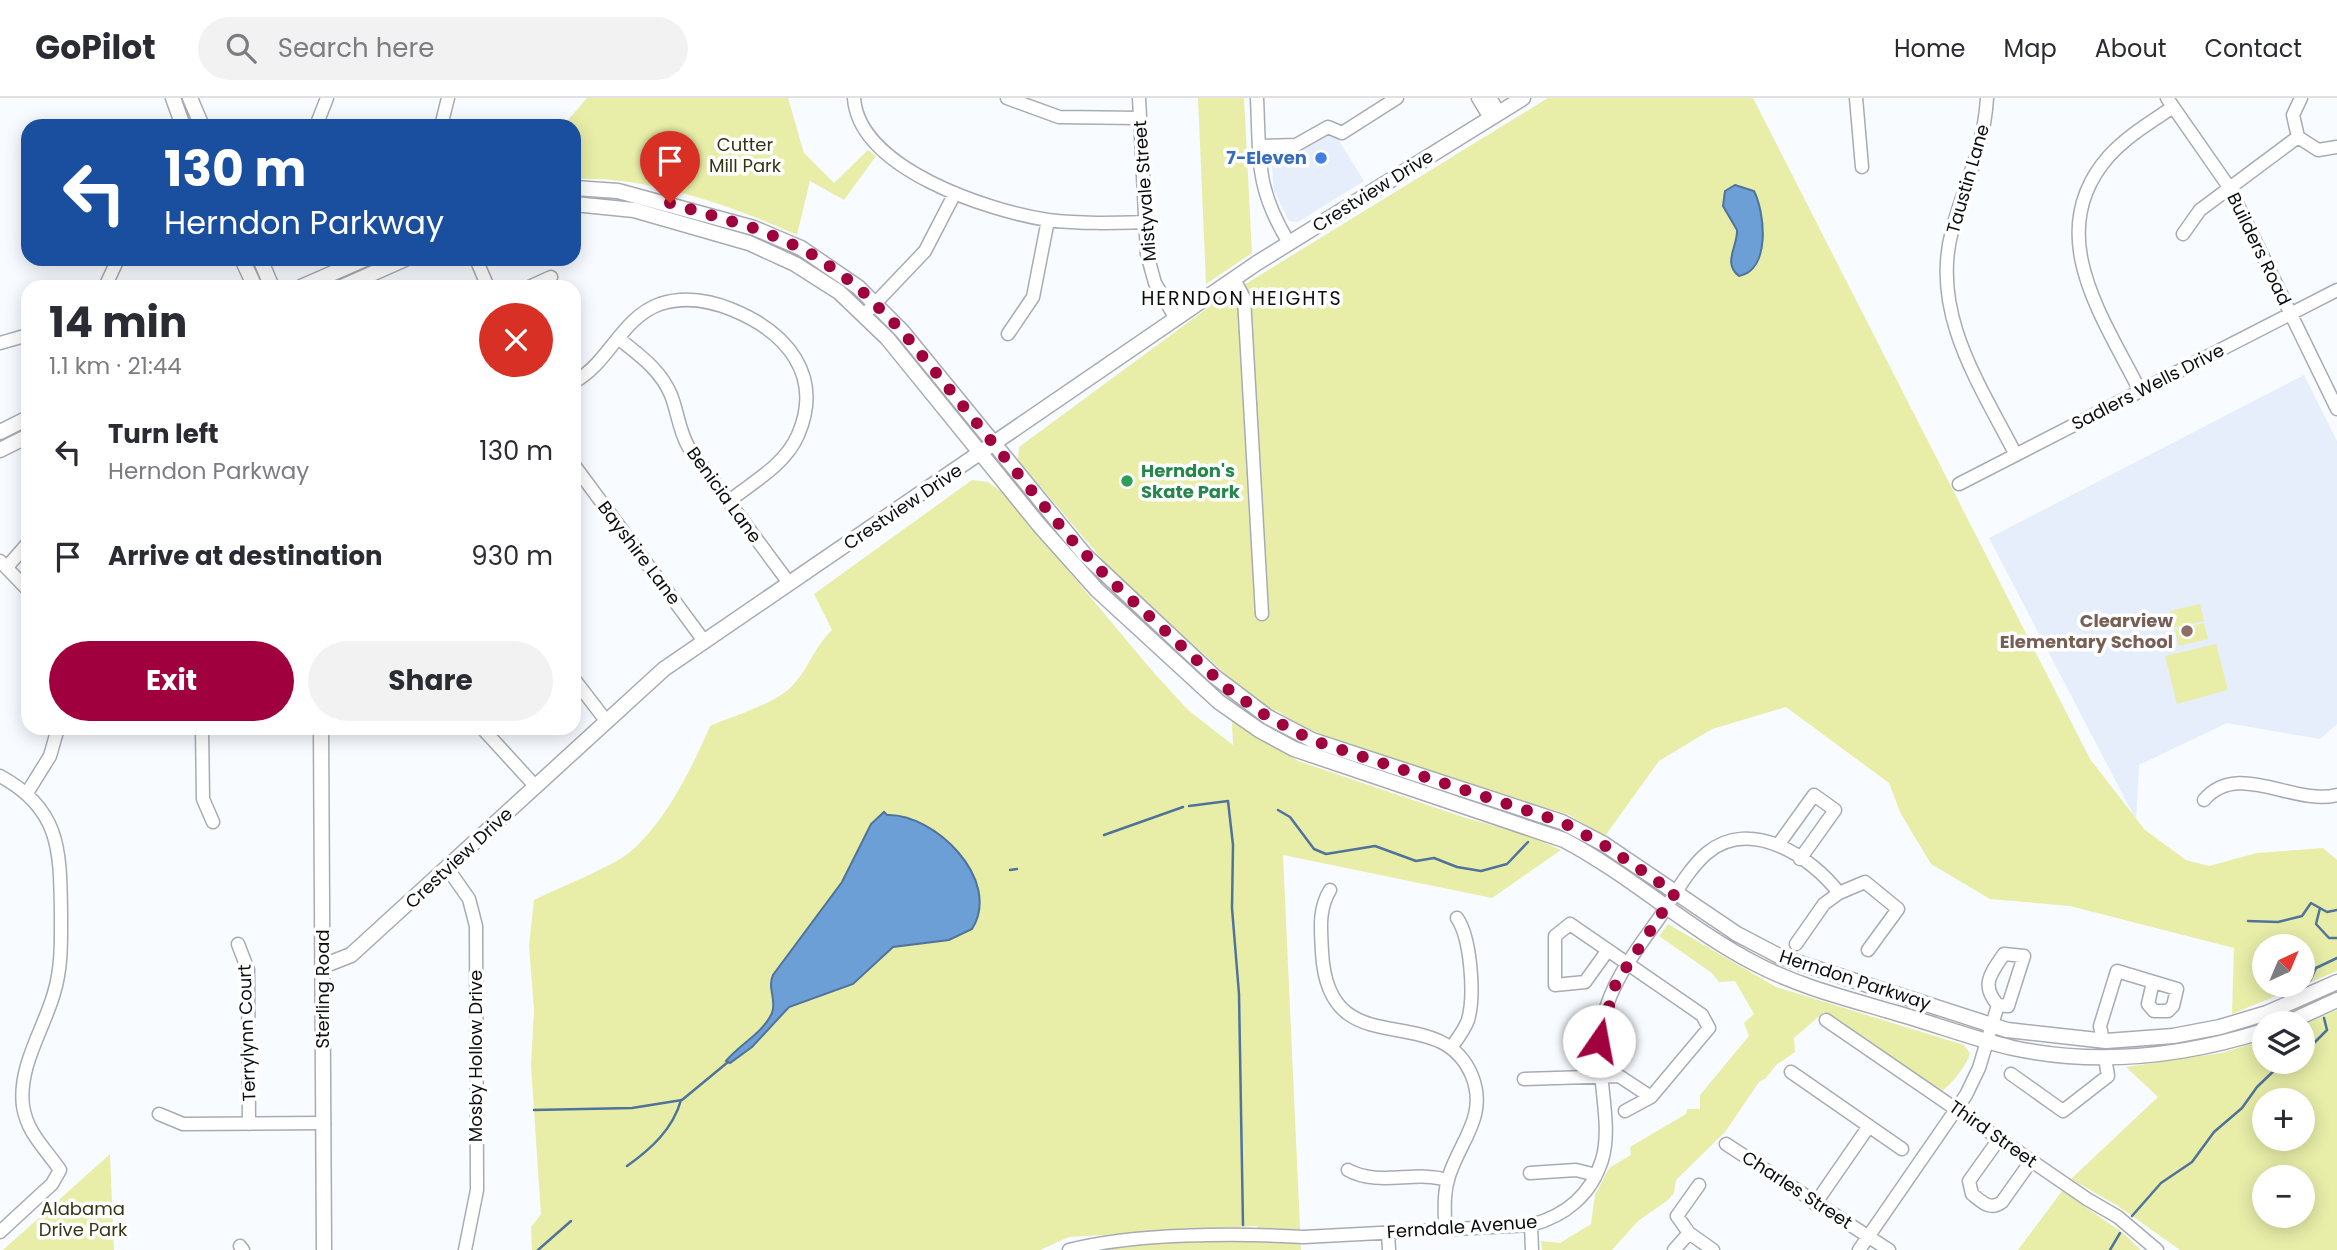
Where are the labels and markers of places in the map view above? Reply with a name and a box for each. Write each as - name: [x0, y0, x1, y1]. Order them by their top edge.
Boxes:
- pin: [640, 131, 700, 203]
- place label: 7-Eleven: [1226, 145, 1307, 170]
- marker: 7-Eleven: [1313, 150, 1329, 166]
- place label: Herndon's Skate Park: [1141, 458, 1241, 504]
- marker: Herndon's Skate Park: [1119, 473, 1135, 489]
- place label: Clearview Elementary School: [2000, 608, 2173, 654]
- marker: Clearview Elementary School: [2179, 623, 2195, 639]

